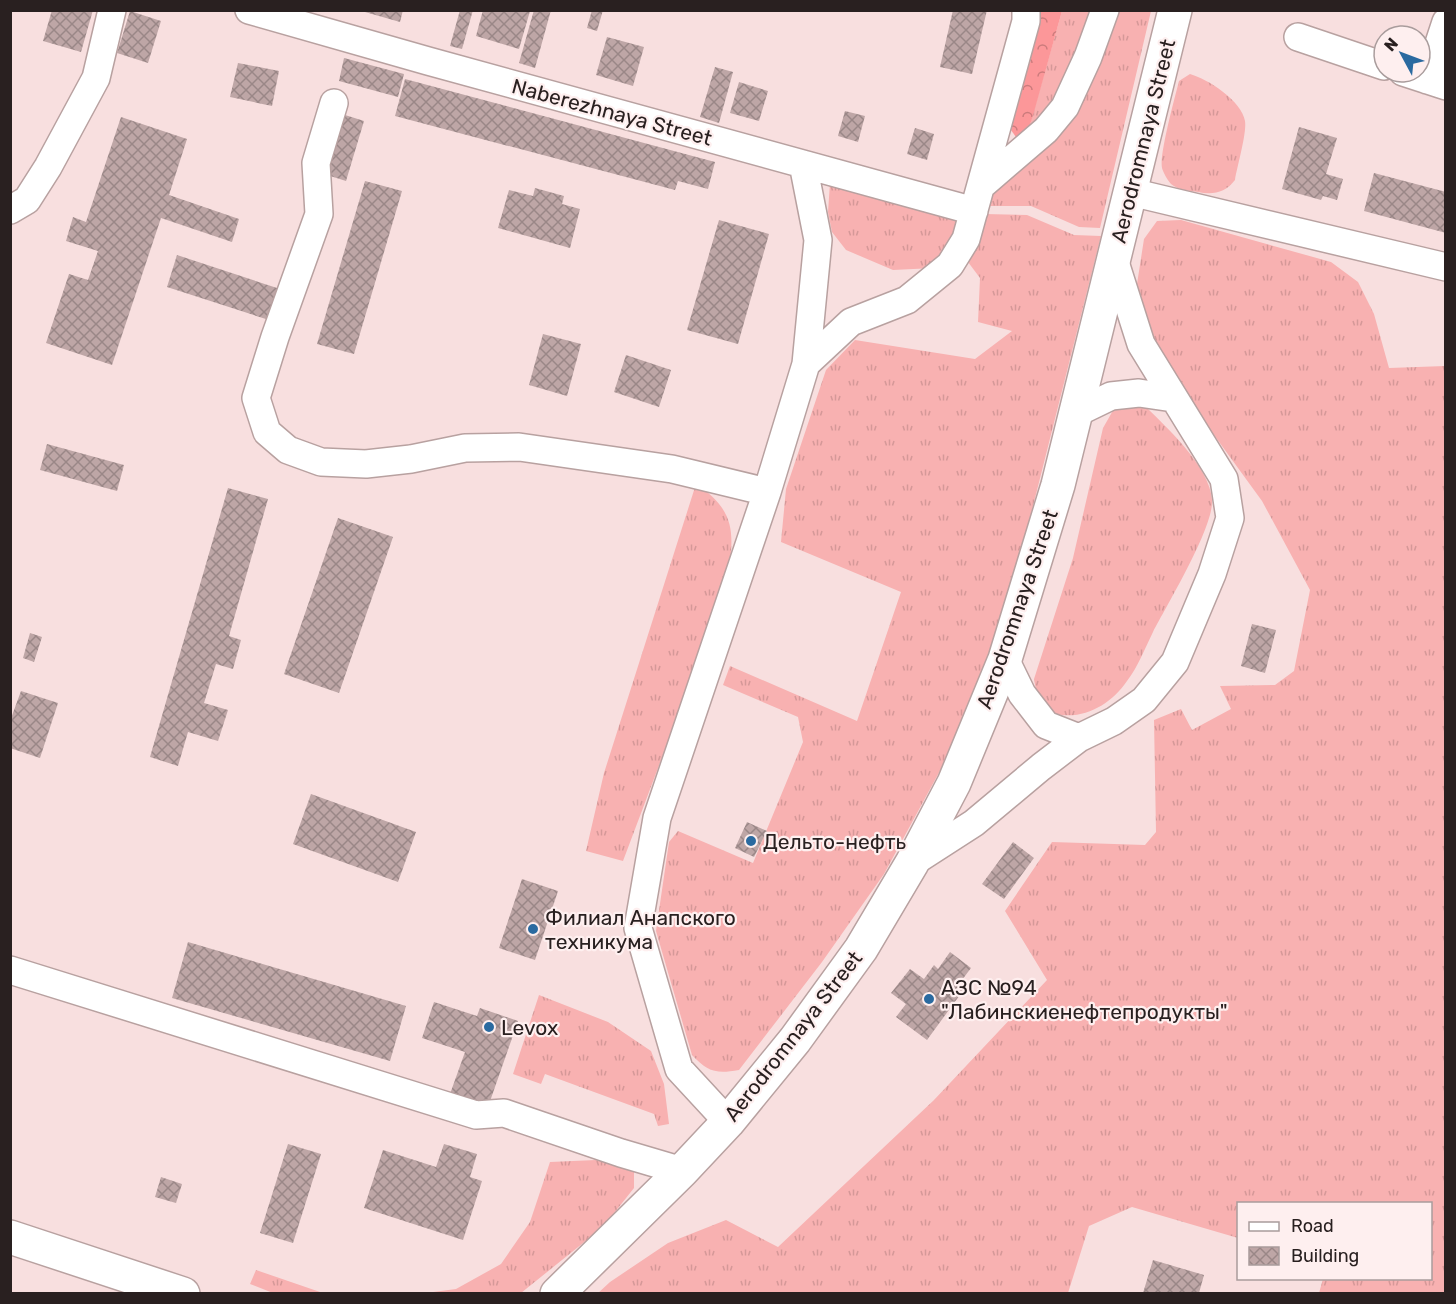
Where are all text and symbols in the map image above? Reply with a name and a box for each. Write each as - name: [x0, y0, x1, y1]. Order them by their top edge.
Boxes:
- north arrow: [1372, 24, 1432, 84]
- text: N: [1380, 34, 1402, 55]
- street label: Aerodromnaya Street: [1106, 36, 1180, 246]
- street label: Naberezhnaya Street: [509, 73, 715, 151]
- street label: Aerodromnaya Street: [971, 506, 1063, 712]
- place label: Дельто-нефть: [763, 829, 906, 854]
- marker: Дельто-нефть: [744, 834, 758, 848]
- place label: Филиал Анапского техникума: [545, 905, 736, 954]
- marker: Филиал Анапского техникума: [526, 922, 540, 936]
- street label: Aerodromnaya Street: [719, 946, 867, 1126]
- place label: АЗС №94 "Лабинскиенефтепродукты": [941, 975, 1228, 1024]
- marker: АЗС №94 "Лабинскиенефтепродукты": [922, 992, 936, 1006]
- place label: Levox: [501, 1015, 558, 1040]
- marker: Levox: [482, 1020, 496, 1034]
- legend: [1237, 1202, 1432, 1280]
- text: Road: [1291, 1215, 1334, 1237]
- text: Building: [1291, 1245, 1359, 1267]

